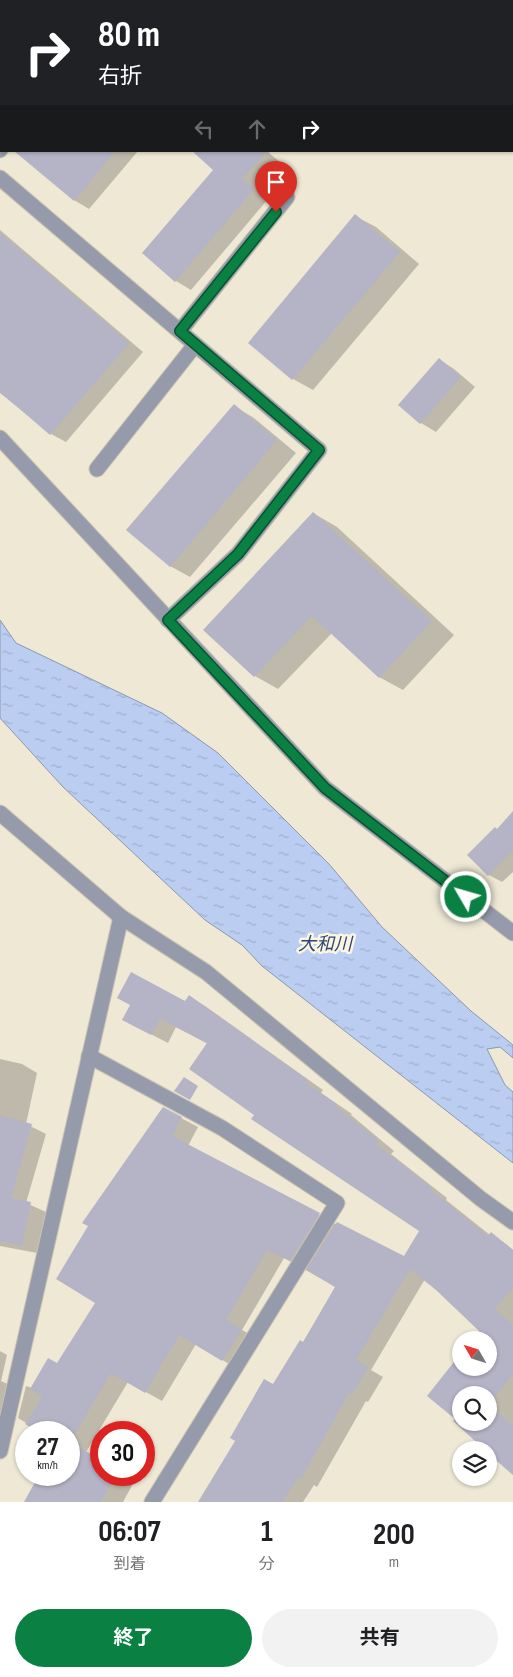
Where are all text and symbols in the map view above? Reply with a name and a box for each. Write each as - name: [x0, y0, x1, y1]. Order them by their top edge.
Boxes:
- text: 80 m: [98, 14, 160, 57]
- icon: right: [15, 20, 80, 85]
- text: 右折: [98, 63, 142, 90]
- icon: left: [190, 115, 218, 143]
- icon: ahead: [243, 115, 271, 143]
- icon: right: [296, 115, 324, 143]
- pin: [255, 161, 297, 212]
- icon: arrive: [262, 168, 290, 196]
- position arrow: [439, 870, 491, 922]
- water label: 大和川: [298, 934, 354, 955]
- north arrow: [452, 1331, 498, 1376]
- map controls: [452, 1331, 497, 1486]
- button: search: [452, 1386, 497, 1431]
- speed limit sign: 30: [90, 1421, 155, 1486]
- text: 27: [37, 1432, 58, 1463]
- button: layers: [452, 1441, 497, 1486]
- text: km/h: [37, 1458, 58, 1473]
- text: 06:07: [98, 1514, 161, 1550]
- text: 1: [261, 1514, 273, 1550]
- text: 200: [373, 1517, 415, 1553]
- text: m: [389, 1553, 399, 1572]
- text: 到着: [113, 1555, 145, 1574]
- text: 分: [259, 1555, 275, 1574]
- button: 終了: [15, 1609, 252, 1667]
- button: 共有: [262, 1609, 498, 1667]

